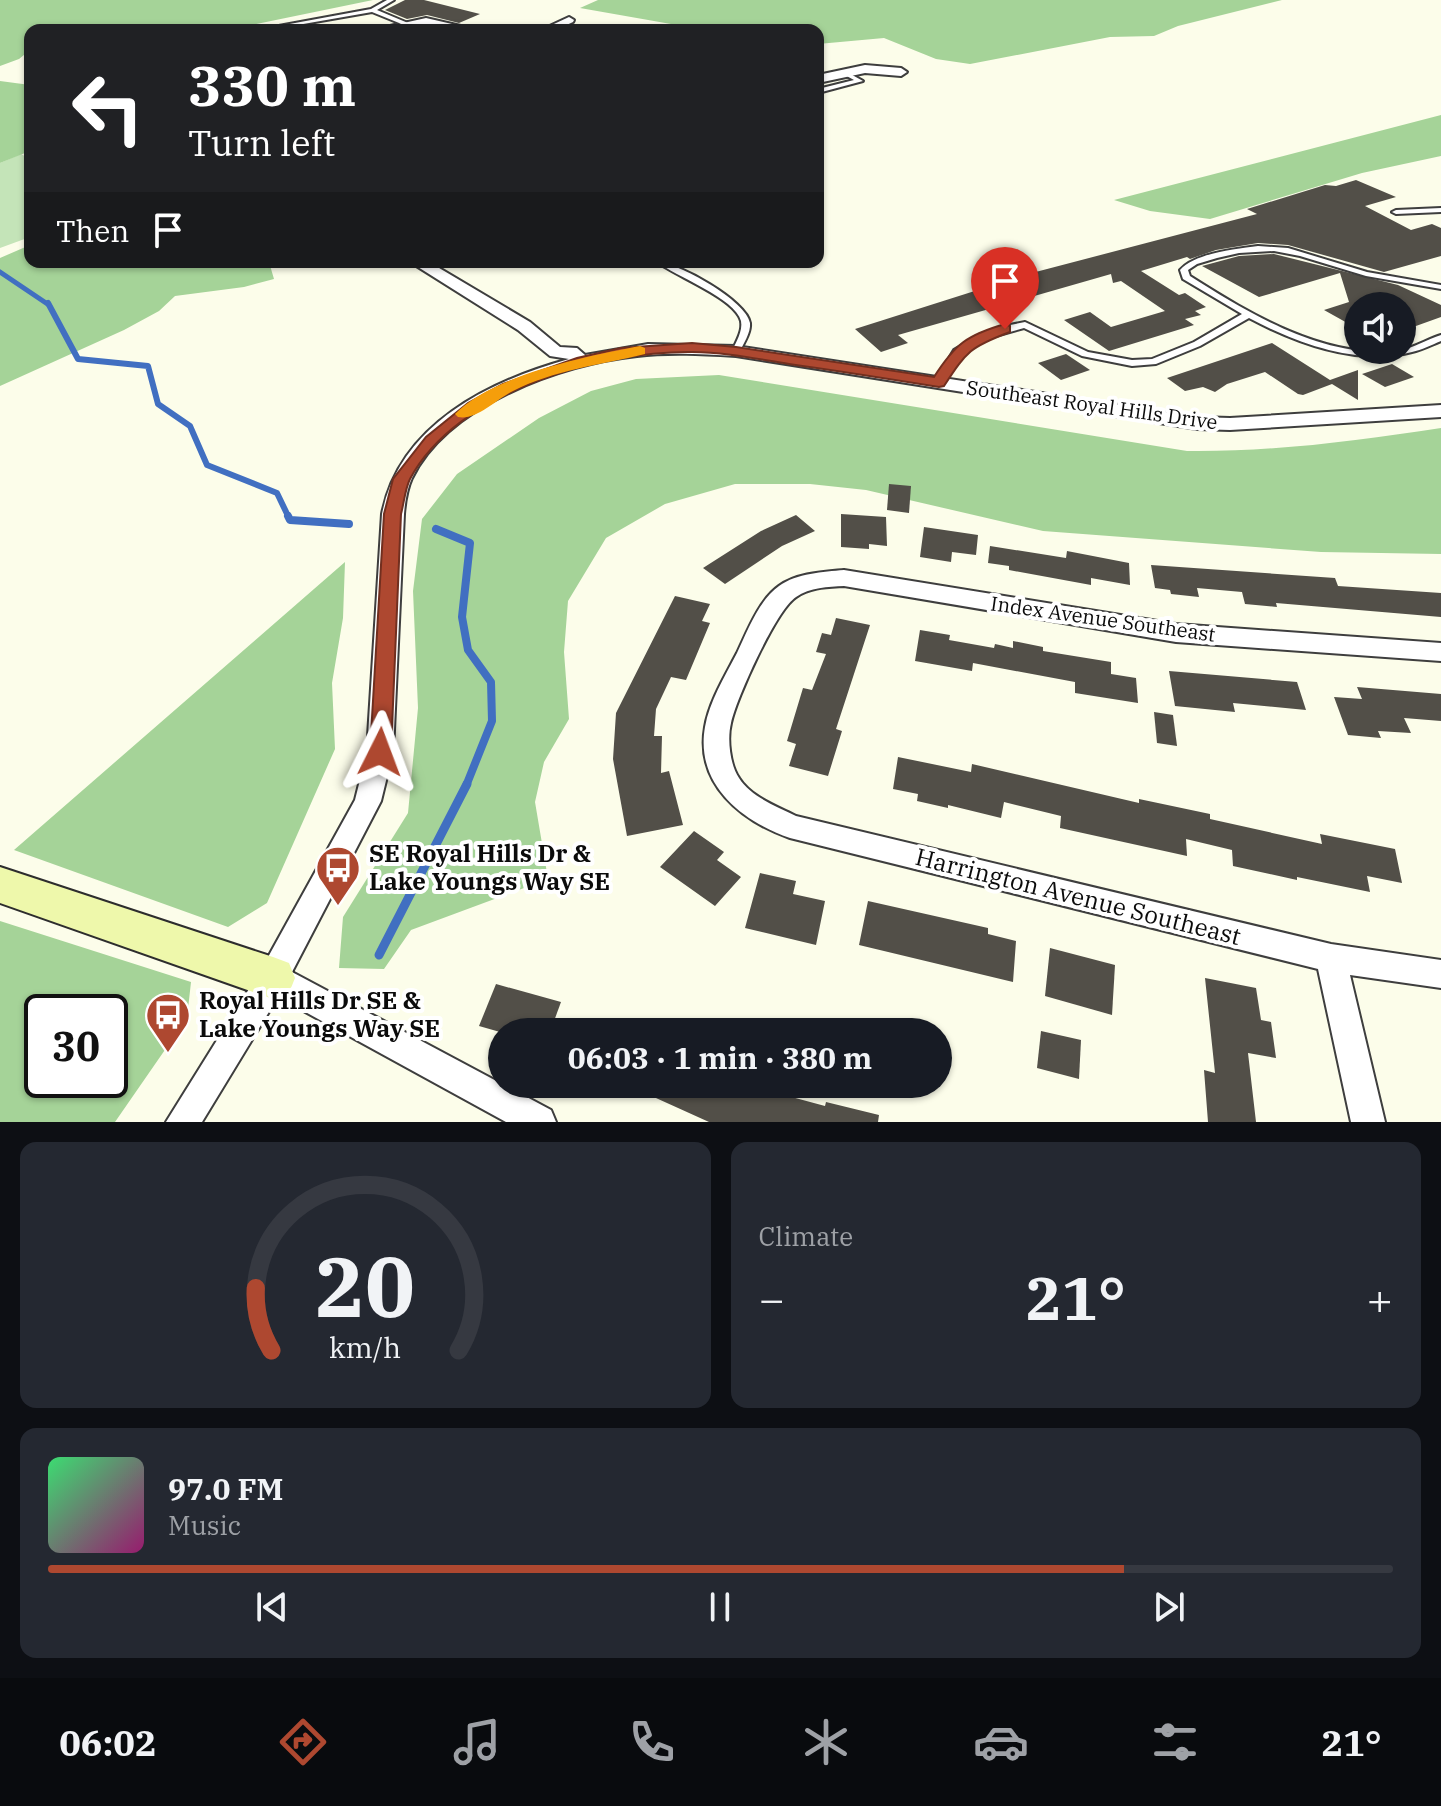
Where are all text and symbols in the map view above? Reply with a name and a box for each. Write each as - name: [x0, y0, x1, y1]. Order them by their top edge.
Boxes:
- text: 330 m: [188, 49, 356, 121]
- icon: left: [56, 56, 160, 160]
- text: Turn left: [188, 119, 335, 166]
- icon: arrive: [146, 208, 190, 252]
- text: Then: [56, 211, 130, 250]
- pin: [971, 247, 1039, 329]
- icon: arrive: [983, 259, 1027, 303]
- map controls: [1344, 292, 1416, 364]
- button: sound: [1344, 292, 1416, 364]
- street label: Southeast Royal Hills Drive: [965, 374, 1219, 436]
- street label: Index Avenue Southeast: [989, 589, 1217, 648]
- position arrow: [338, 710, 422, 794]
- place label: SE Royal Hills Dr & Lake Youngs Way SE: [369, 837, 610, 897]
- street label: Harrington Avenue Southeast: [912, 840, 1244, 952]
- bus stop icon: SE Royal Hills Dr & Lake Youngs Way SE: [314, 844, 362, 907]
- place label: Royal Hills Dr SE & Lake Youngs Way SE: [199, 984, 440, 1044]
- bus stop icon: Royal Hills Dr SE & Lake Youngs Way SE: [144, 991, 192, 1054]
- speed limit sign: 30: [24, 994, 128, 1098]
- text: 06:03 · 1 min · 380 m: [568, 1038, 872, 1077]
- text: Climate: [759, 1219, 853, 1253]
- text: 20: [315, 1232, 415, 1340]
- text: 21°: [1026, 1258, 1126, 1337]
- text: −: [759, 1270, 785, 1327]
- text: +: [1367, 1270, 1393, 1327]
- text: km/h: [329, 1329, 401, 1366]
- text: 97.0 FM: [168, 1469, 283, 1508]
- text: Music: [168, 1508, 241, 1542]
- icon: previous: [250, 1585, 294, 1629]
- icon: pause: [698, 1585, 742, 1629]
- icon: next: [1147, 1585, 1191, 1629]
- icon: directions: [275, 1714, 331, 1770]
- icon: music: [449, 1714, 505, 1770]
- icon: phone: [624, 1714, 680, 1770]
- icon: climate: [798, 1714, 854, 1770]
- icon: car: [973, 1714, 1029, 1770]
- icon: filters: [1147, 1714, 1203, 1770]
- text: 06:02: [59, 1719, 157, 1766]
- text: 21°: [1322, 1719, 1382, 1766]

